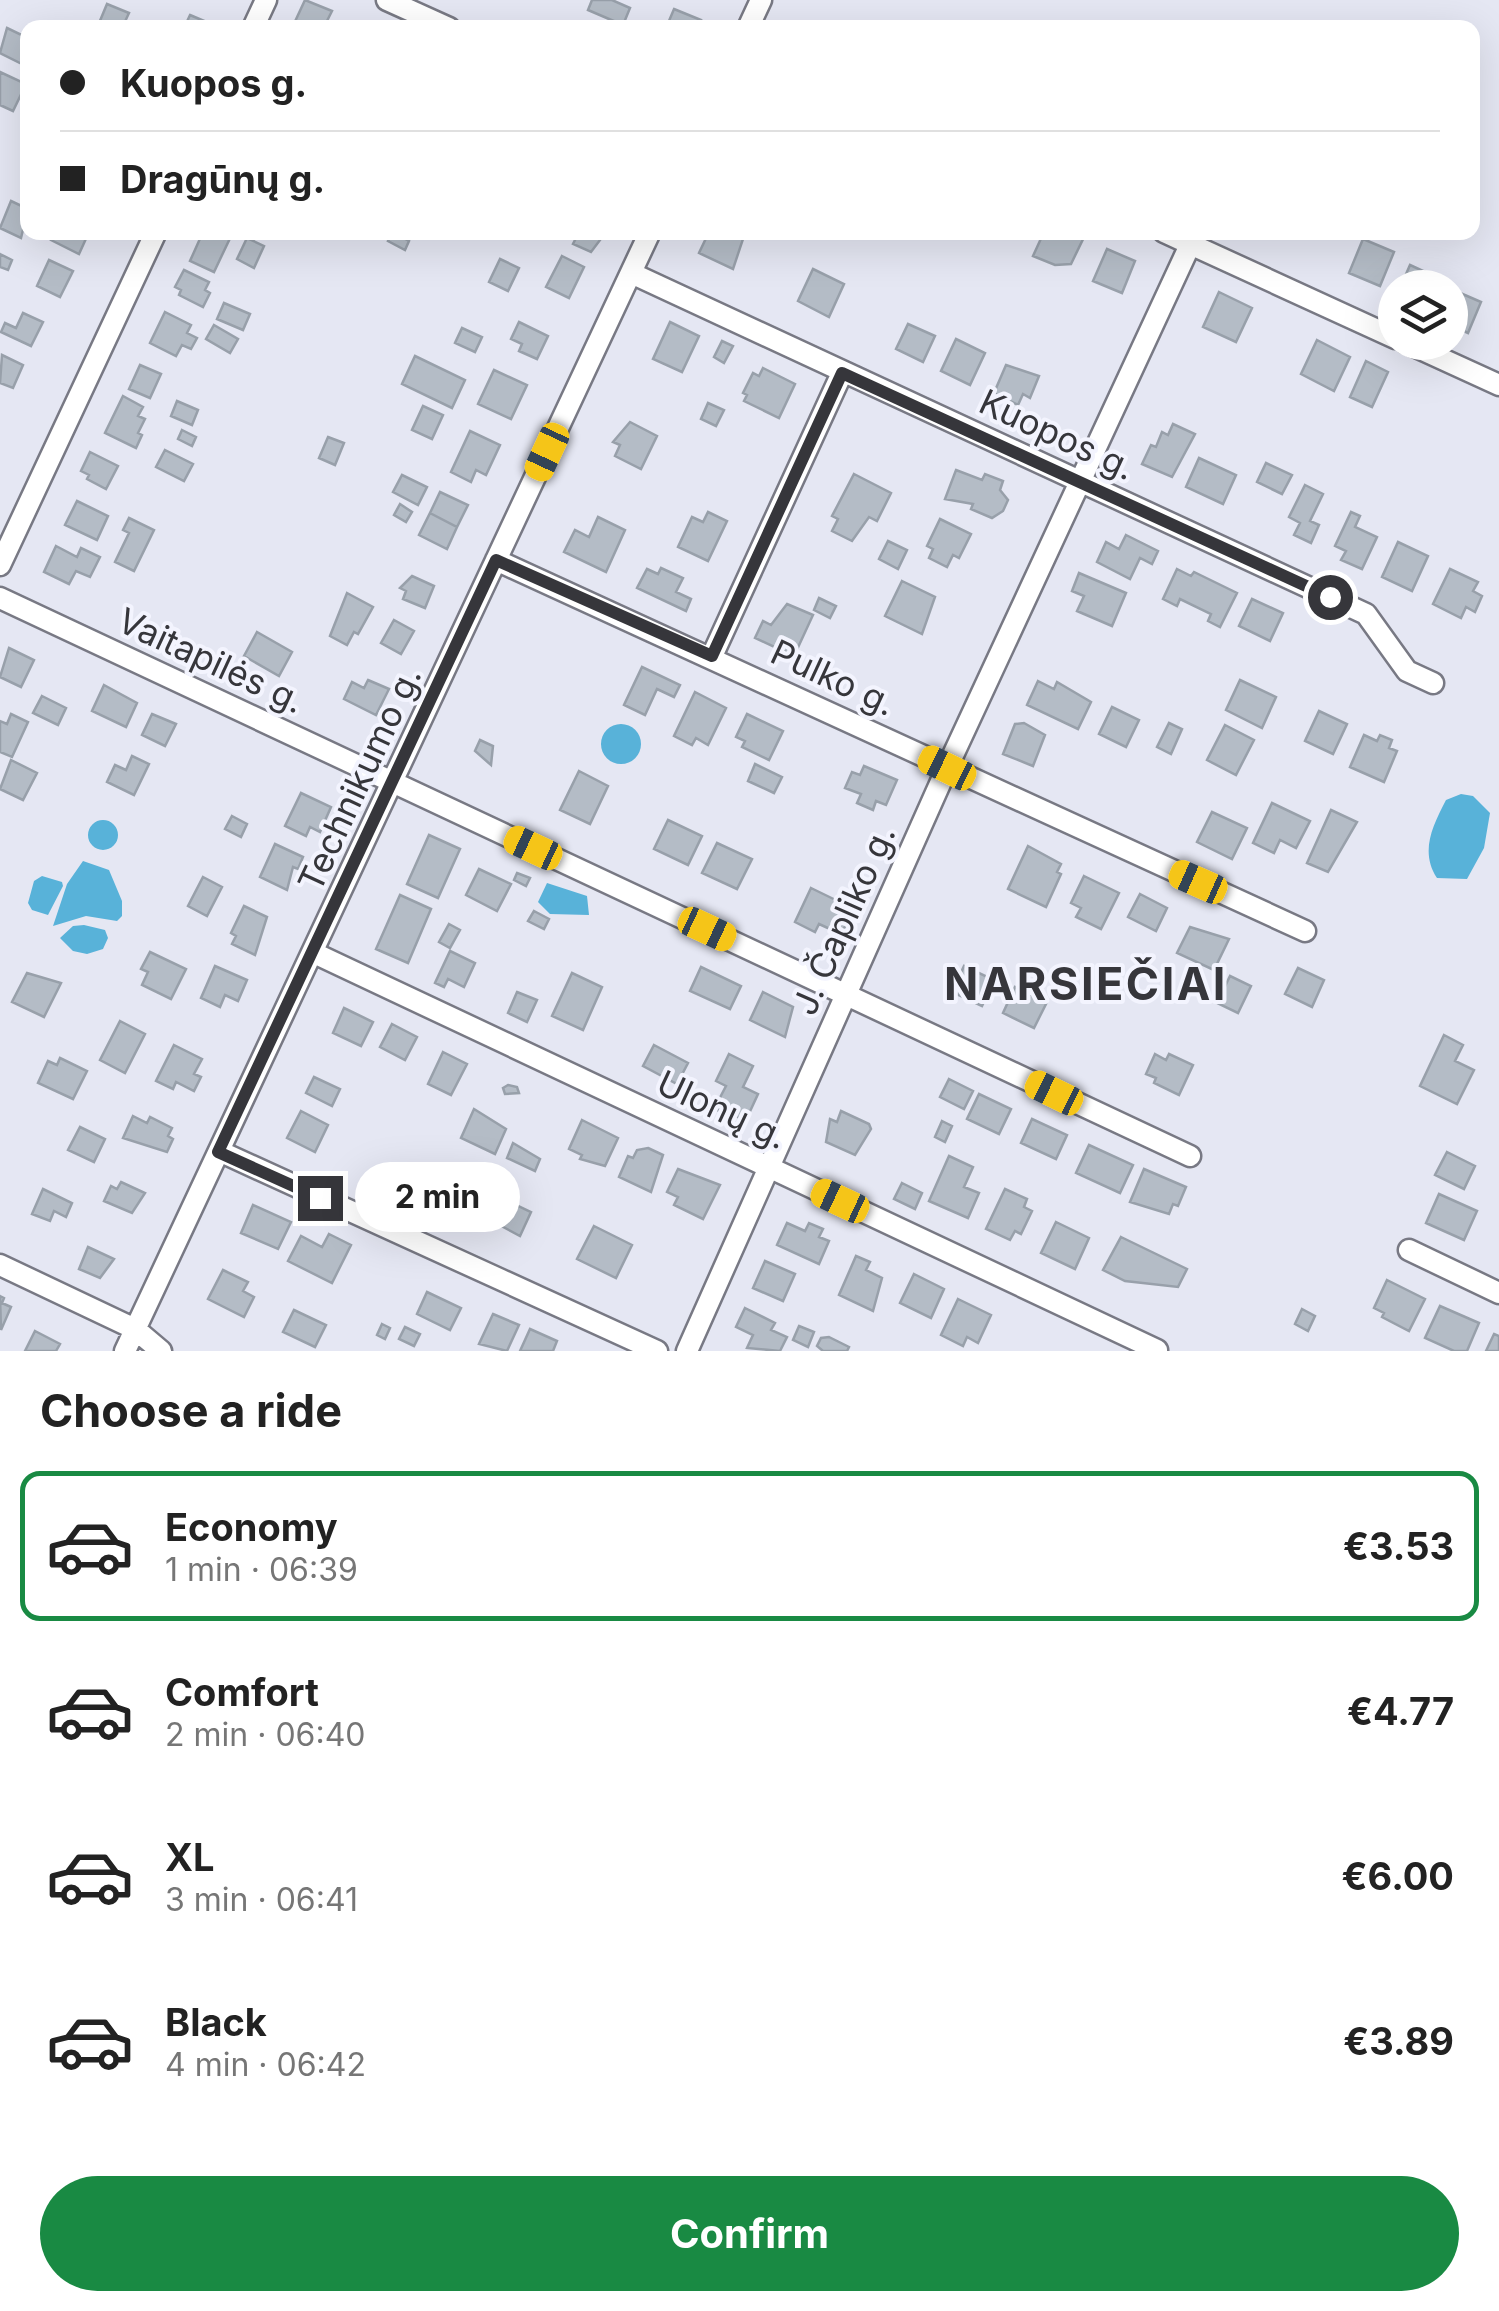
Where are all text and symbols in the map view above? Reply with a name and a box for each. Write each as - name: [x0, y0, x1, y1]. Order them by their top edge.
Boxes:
- text: Kuopos g.: [120, 60, 307, 106]
- text: Dragūnų g.: [120, 156, 325, 202]
- map controls: [1378, 270, 1468, 360]
- button: layers: [1378, 270, 1468, 360]
- street label: Kuopos g.: [973, 380, 1142, 488]
- car: [521, 418, 573, 486]
- route start: [1308, 575, 1353, 620]
- street label: Vaitapilės g.: [112, 599, 311, 721]
- street label: Pulko g.: [765, 630, 902, 724]
- street label: Technikumo g.: [289, 660, 429, 898]
- car: [913, 741, 981, 795]
- street label: J. Čapliko g.: [783, 818, 904, 1021]
- car: [499, 822, 567, 874]
- car: [1164, 856, 1232, 908]
- car: [673, 903, 741, 955]
- district label: NARSIEČIAI: [944, 956, 1228, 1011]
- street label: Ulonų g.: [651, 1061, 794, 1157]
- car: [1020, 1066, 1088, 1120]
- callout: 2 min: [355, 1163, 520, 1233]
- car: [806, 1175, 874, 1227]
- route end: [298, 1176, 343, 1221]
- text: 2 min: [395, 1177, 480, 1216]
- text: Choose a ride: [40, 1383, 342, 1438]
- icon: car: [45, 1501, 135, 1591]
- text: Economy: [165, 1504, 338, 1550]
- text: €3.53: [1343, 1523, 1454, 1569]
- text: 1 min · 06:39: [165, 1550, 358, 1589]
- icon: car: [45, 1666, 135, 1756]
- text: Comfort: [165, 1669, 319, 1715]
- text: €4.77: [1347, 1688, 1454, 1734]
- text: 2 min · 06:40: [165, 1715, 366, 1754]
- icon: car: [45, 1831, 135, 1921]
- text: XL: [165, 1834, 215, 1880]
- text: €6.00: [1342, 1853, 1454, 1899]
- text: 3 min · 06:41: [165, 1880, 358, 1919]
- icon: car: [45, 1996, 135, 2086]
- text: Black: [165, 1999, 267, 2045]
- text: €3.89: [1343, 2018, 1454, 2064]
- text: 4 min · 06:42: [165, 2045, 366, 2084]
- button: Confirm: [40, 2176, 1459, 2291]

